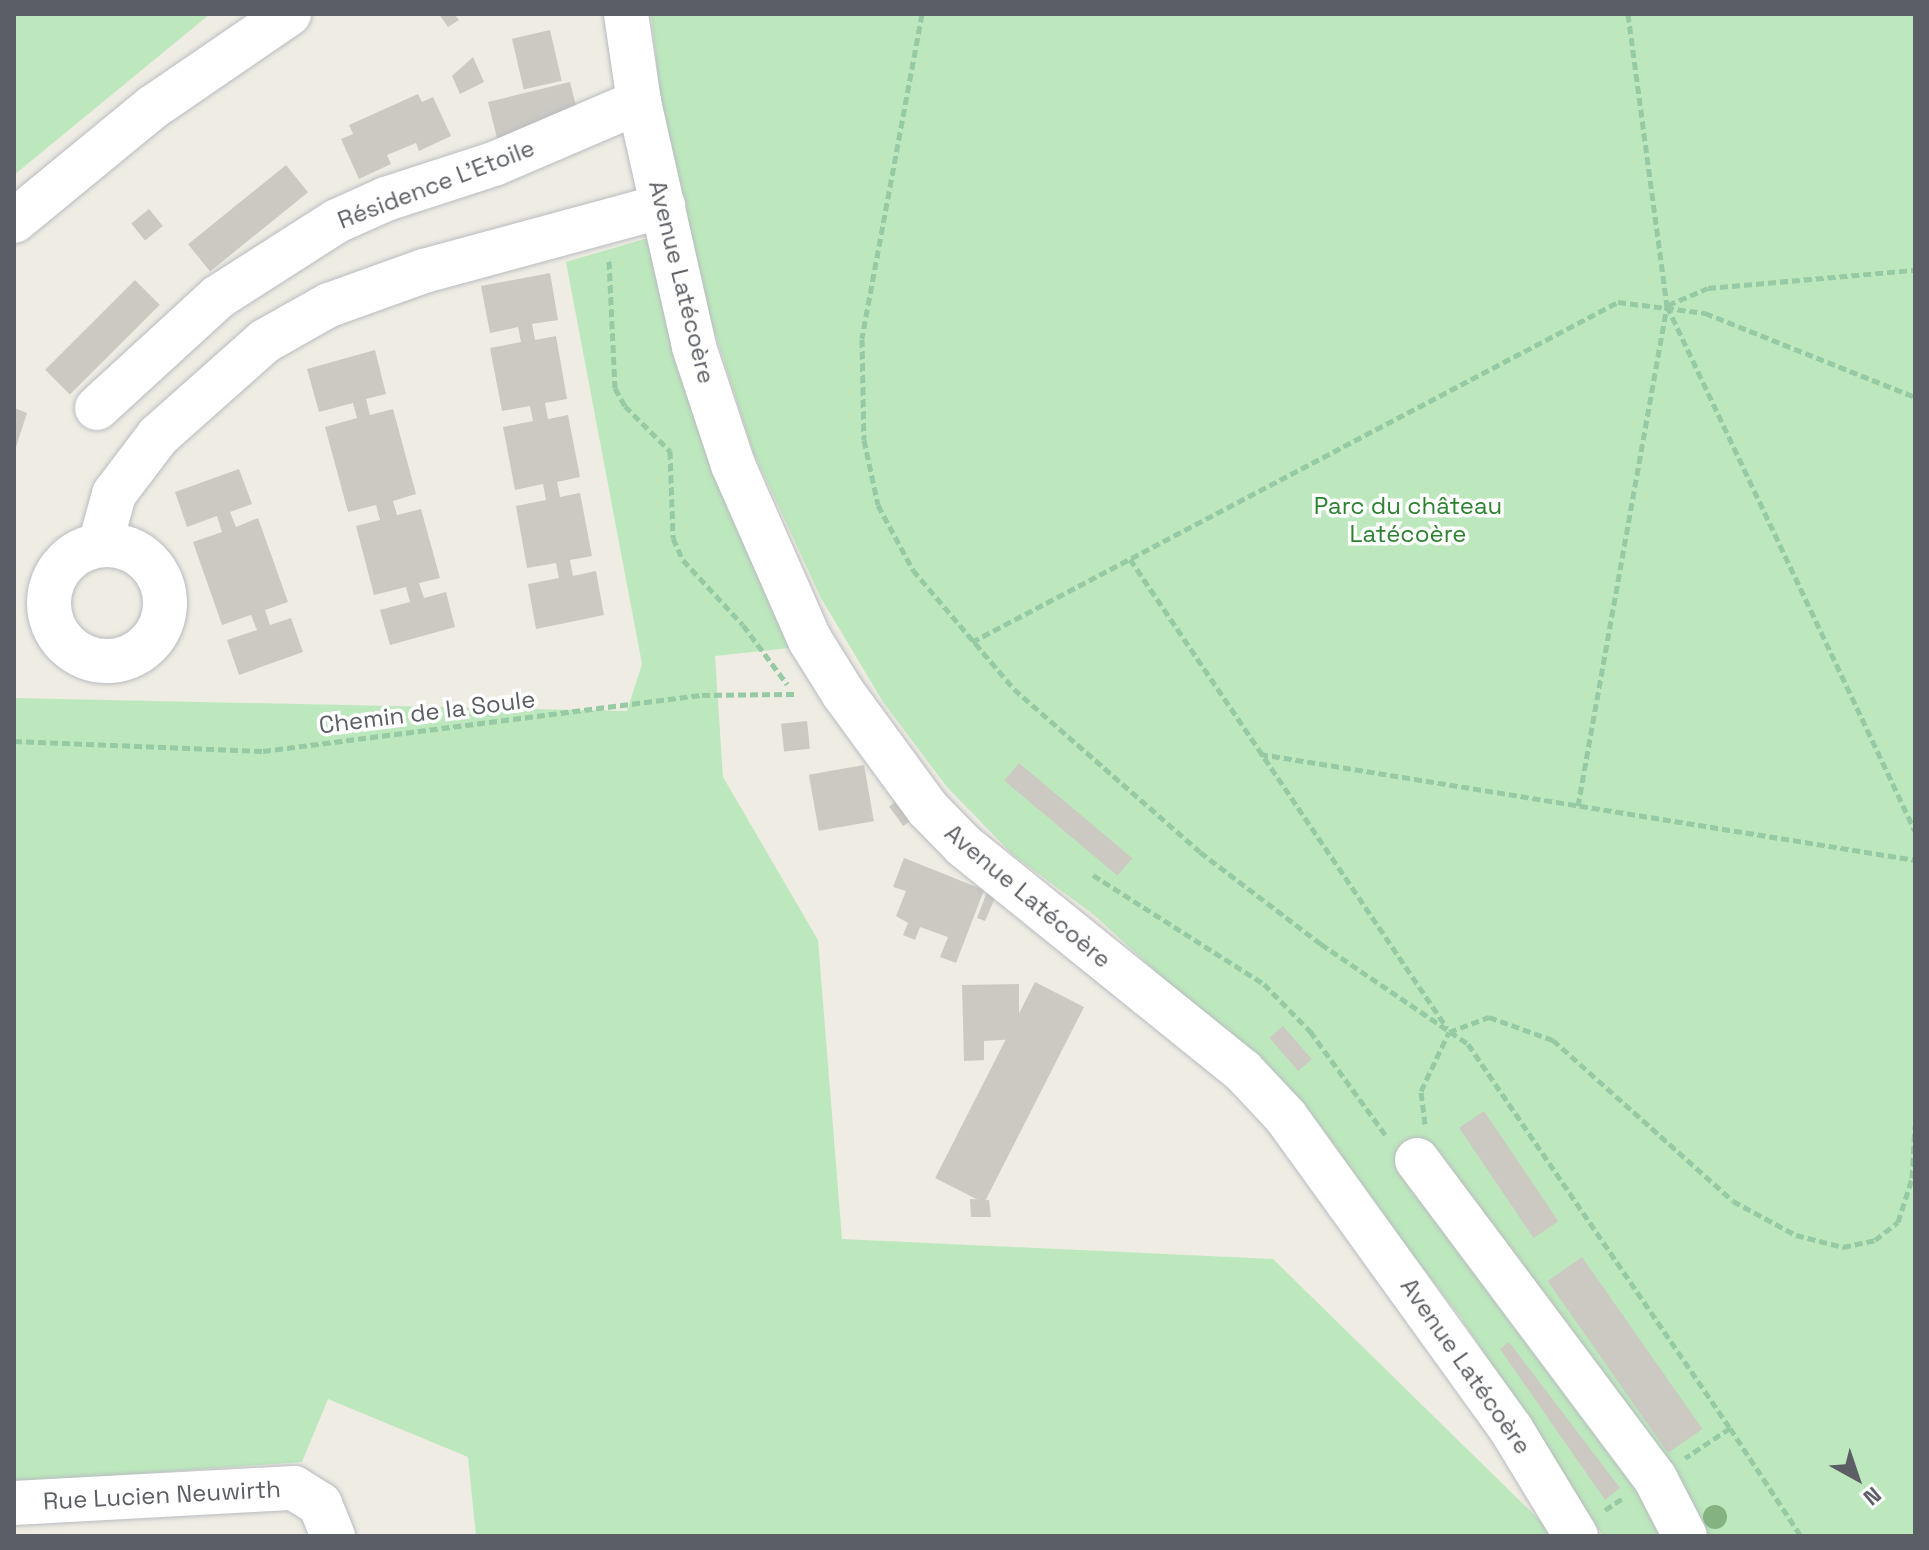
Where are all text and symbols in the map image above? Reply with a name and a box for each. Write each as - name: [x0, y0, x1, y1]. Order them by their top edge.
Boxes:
- street label: Résidence L'Etoile: [334, 133, 538, 235]
- street label: Avenue Latécoère: [643, 178, 721, 386]
- park label: Parc du château Latécoère: [1314, 492, 1502, 548]
- street label: Chemin de la Soule: [317, 684, 537, 740]
- street label: Avenue Latécoère: [939, 818, 1117, 974]
- street label: Avenue Latécoère: [1395, 1273, 1537, 1459]
- north arrow: [1817, 1438, 1897, 1518]
- street label: Rue Lucien Neuwirth: [42, 1474, 282, 1516]
- text: N: [1858, 1481, 1887, 1512]

